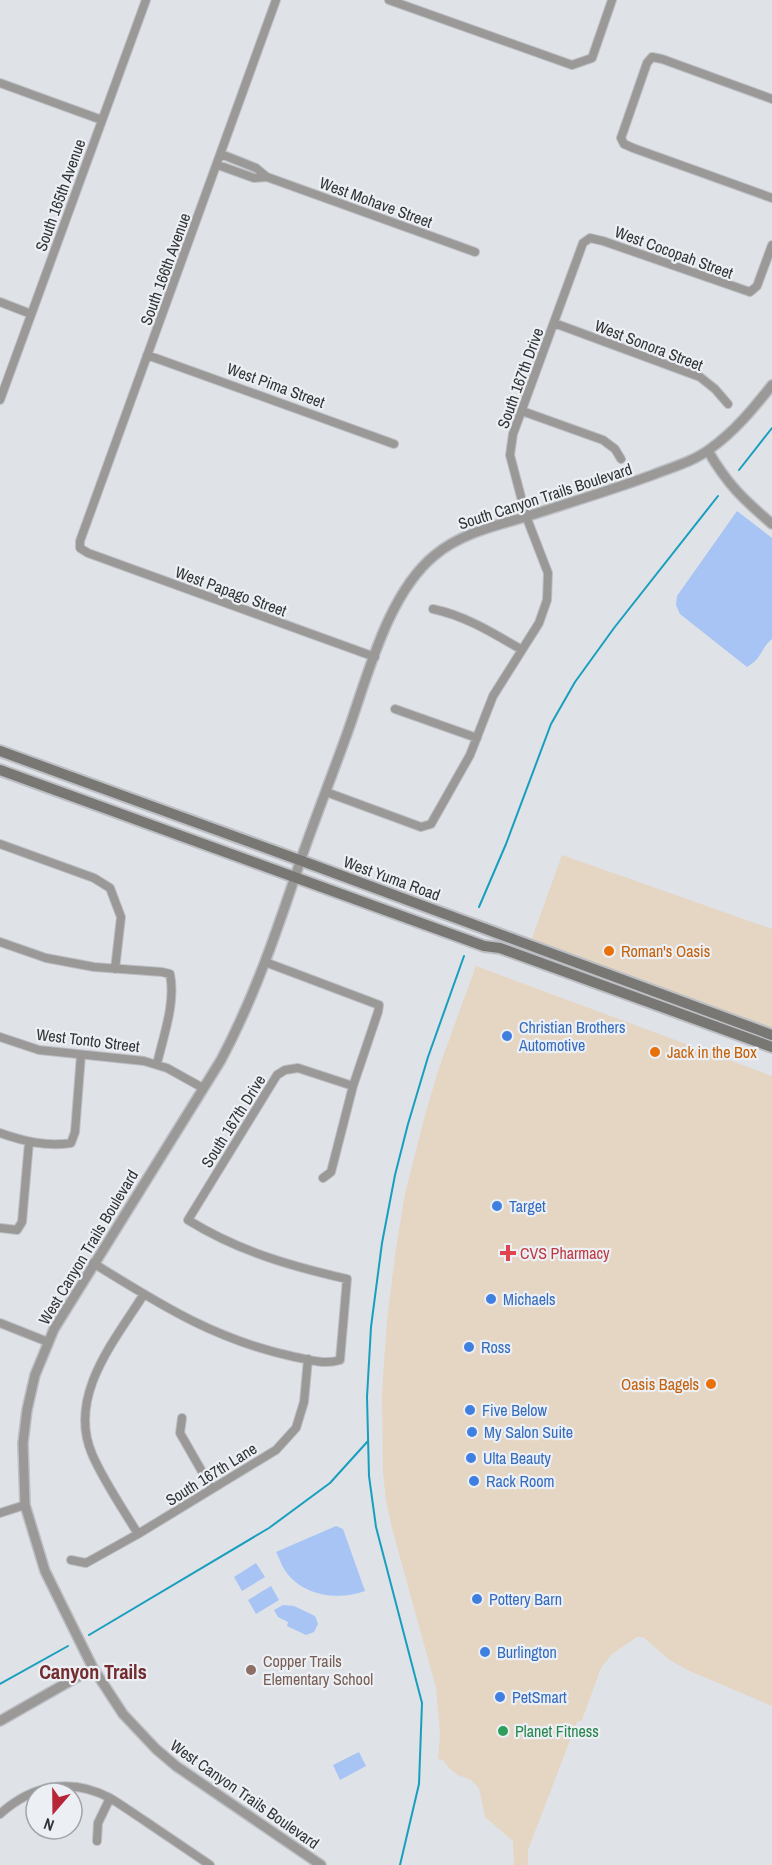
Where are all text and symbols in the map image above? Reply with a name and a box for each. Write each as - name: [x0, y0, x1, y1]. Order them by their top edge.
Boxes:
- street label: South 165th Avenue: [29, 136, 91, 254]
- street label: West Mohave Street: [316, 171, 436, 233]
- street label: South 166th Avenue: [134, 210, 196, 328]
- street label: West Cocopah Street: [612, 220, 737, 284]
- street label: West Sonora Street: [592, 314, 707, 376]
- street label: South 167th Drive: [492, 325, 548, 431]
- street label: West Pima Street: [224, 357, 328, 413]
- street label: South Canyon Trails Boulevard: [455, 457, 635, 535]
- street label: West Papago Street: [172, 561, 290, 621]
- street label: West Yuma Road: [340, 850, 444, 906]
- place label: Roman's Oasis: [621, 940, 710, 962]
- marker: Roman's Oasis: [602, 944, 616, 958]
- place label: Christian Brothers Automotive: [518, 1016, 625, 1056]
- street label: West Tonto Street: [35, 1023, 141, 1057]
- marker: Christian Brothers Automotive: [500, 1029, 514, 1043]
- place label: Jack in the Box: [667, 1041, 757, 1063]
- marker: Jack in the Box: [648, 1045, 662, 1059]
- street label: South 167th Drive: [196, 1070, 270, 1172]
- street label: West Canyon Trails Boulevard: [33, 1165, 143, 1329]
- place label: Target: [509, 1195, 546, 1217]
- marker: Target: [490, 1199, 504, 1213]
- place label: CVS Pharmacy: [520, 1242, 610, 1264]
- marker: CVS Pharmacy: [501, 1246, 515, 1260]
- place label: Michaels: [503, 1288, 556, 1310]
- marker: Michaels: [484, 1292, 498, 1306]
- place label: Ross: [481, 1336, 511, 1358]
- marker: Ross: [462, 1340, 476, 1354]
- place label: Oasis Bagels: [621, 1373, 699, 1395]
- marker: Oasis Bagels: [704, 1377, 718, 1391]
- place label: Five Below: [482, 1399, 547, 1421]
- marker: Five Below: [463, 1403, 477, 1417]
- place label: My Salon Suite: [484, 1421, 573, 1443]
- marker: My Salon Suite: [465, 1425, 479, 1439]
- street label: South 167th Lane: [161, 1437, 261, 1511]
- place label: Ulta Beauty: [483, 1447, 551, 1469]
- marker: Ulta Beauty: [464, 1451, 478, 1465]
- place label: Rack Room: [486, 1470, 555, 1492]
- marker: Rack Room: [467, 1474, 481, 1488]
- place label: Pottery Barn: [489, 1588, 562, 1610]
- marker: Pottery Barn: [470, 1592, 484, 1606]
- place label: Burlington: [497, 1641, 557, 1663]
- marker: Burlington: [478, 1645, 492, 1659]
- place label: Copper Trails Elementary School: [263, 1650, 373, 1690]
- district label: Canyon Trails: [39, 1658, 147, 1685]
- marker: Copper Trails Elementary School: [244, 1663, 258, 1677]
- place label: PetSmart: [512, 1686, 567, 1708]
- marker: PetSmart: [493, 1690, 507, 1704]
- place label: Planet Fitness: [515, 1720, 599, 1742]
- marker: Planet Fitness: [496, 1724, 510, 1738]
- street label: West Canyon Trails Boulevard: [166, 1734, 324, 1854]
- north arrow: [24, 1781, 84, 1841]
- text: N: [41, 1813, 57, 1837]

